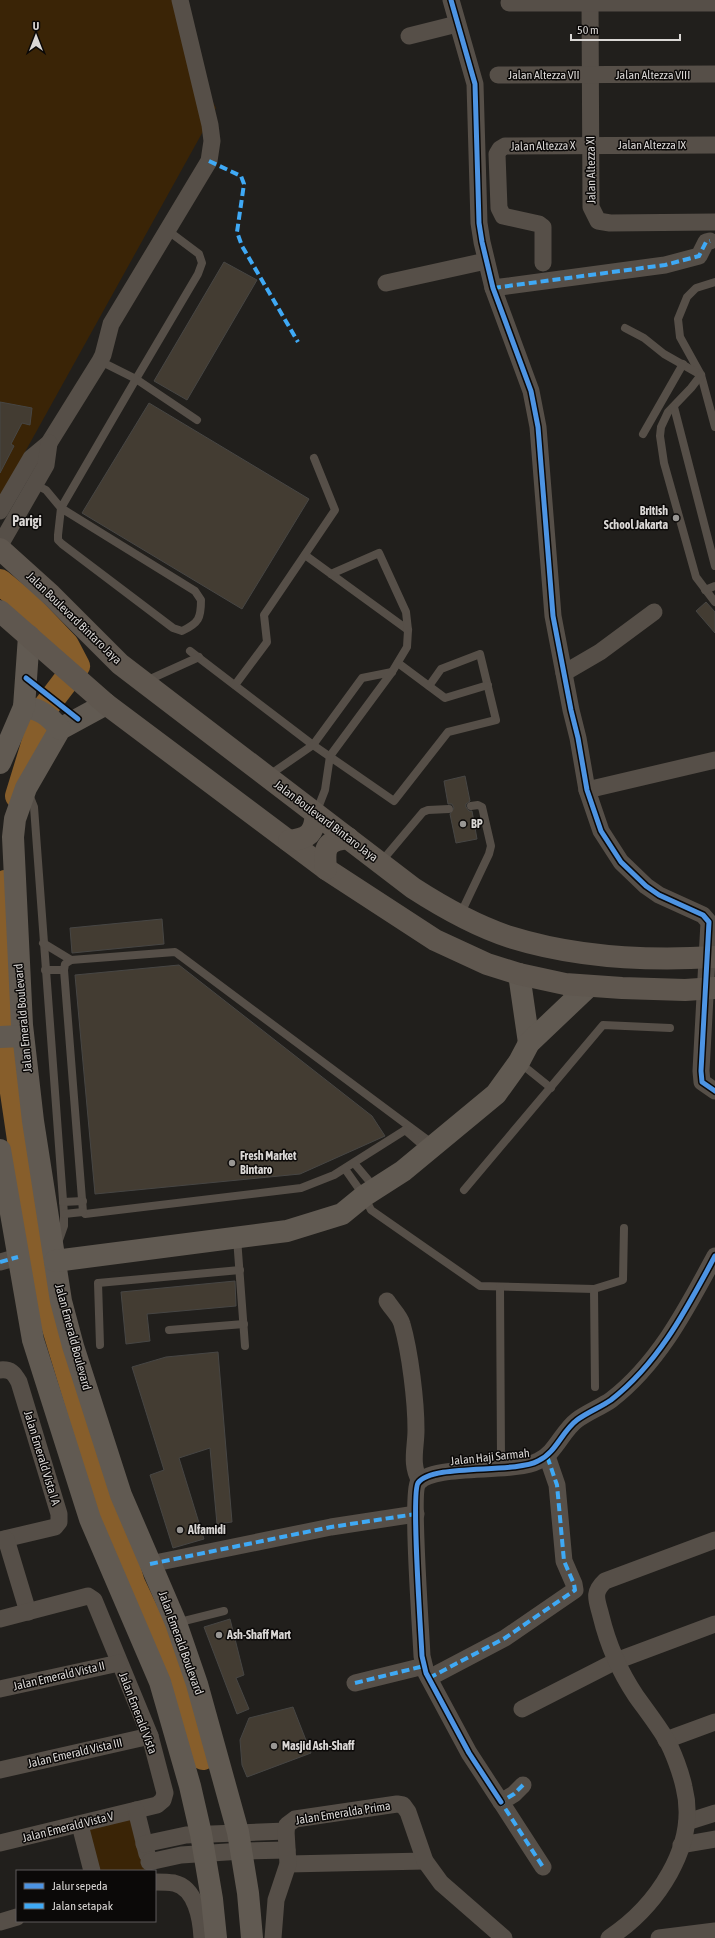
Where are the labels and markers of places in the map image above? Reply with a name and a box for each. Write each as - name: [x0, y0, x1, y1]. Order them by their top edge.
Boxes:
- place label: British School Jakarta: [604, 504, 668, 532]
- marker: British School Jakarta: [671, 513, 681, 523]
- place label: BP: [471, 817, 483, 831]
- marker: BP: [458, 819, 468, 829]
- place label: Fresh Market Bintaro: [240, 1149, 297, 1177]
- marker: Fresh Market Bintaro: [227, 1158, 237, 1168]
- place label: Alfamidi: [187, 1523, 226, 1537]
- marker: Alfamidi: [175, 1525, 185, 1535]
- place label: Ash-Shaff Mart: [226, 1628, 292, 1642]
- marker: Ash-Shaff Mart: [214, 1630, 224, 1640]
- place label: Masjid Ash-Shaff: [282, 1739, 355, 1753]
- marker: Masjid Ash-Shaff: [269, 1741, 279, 1751]

